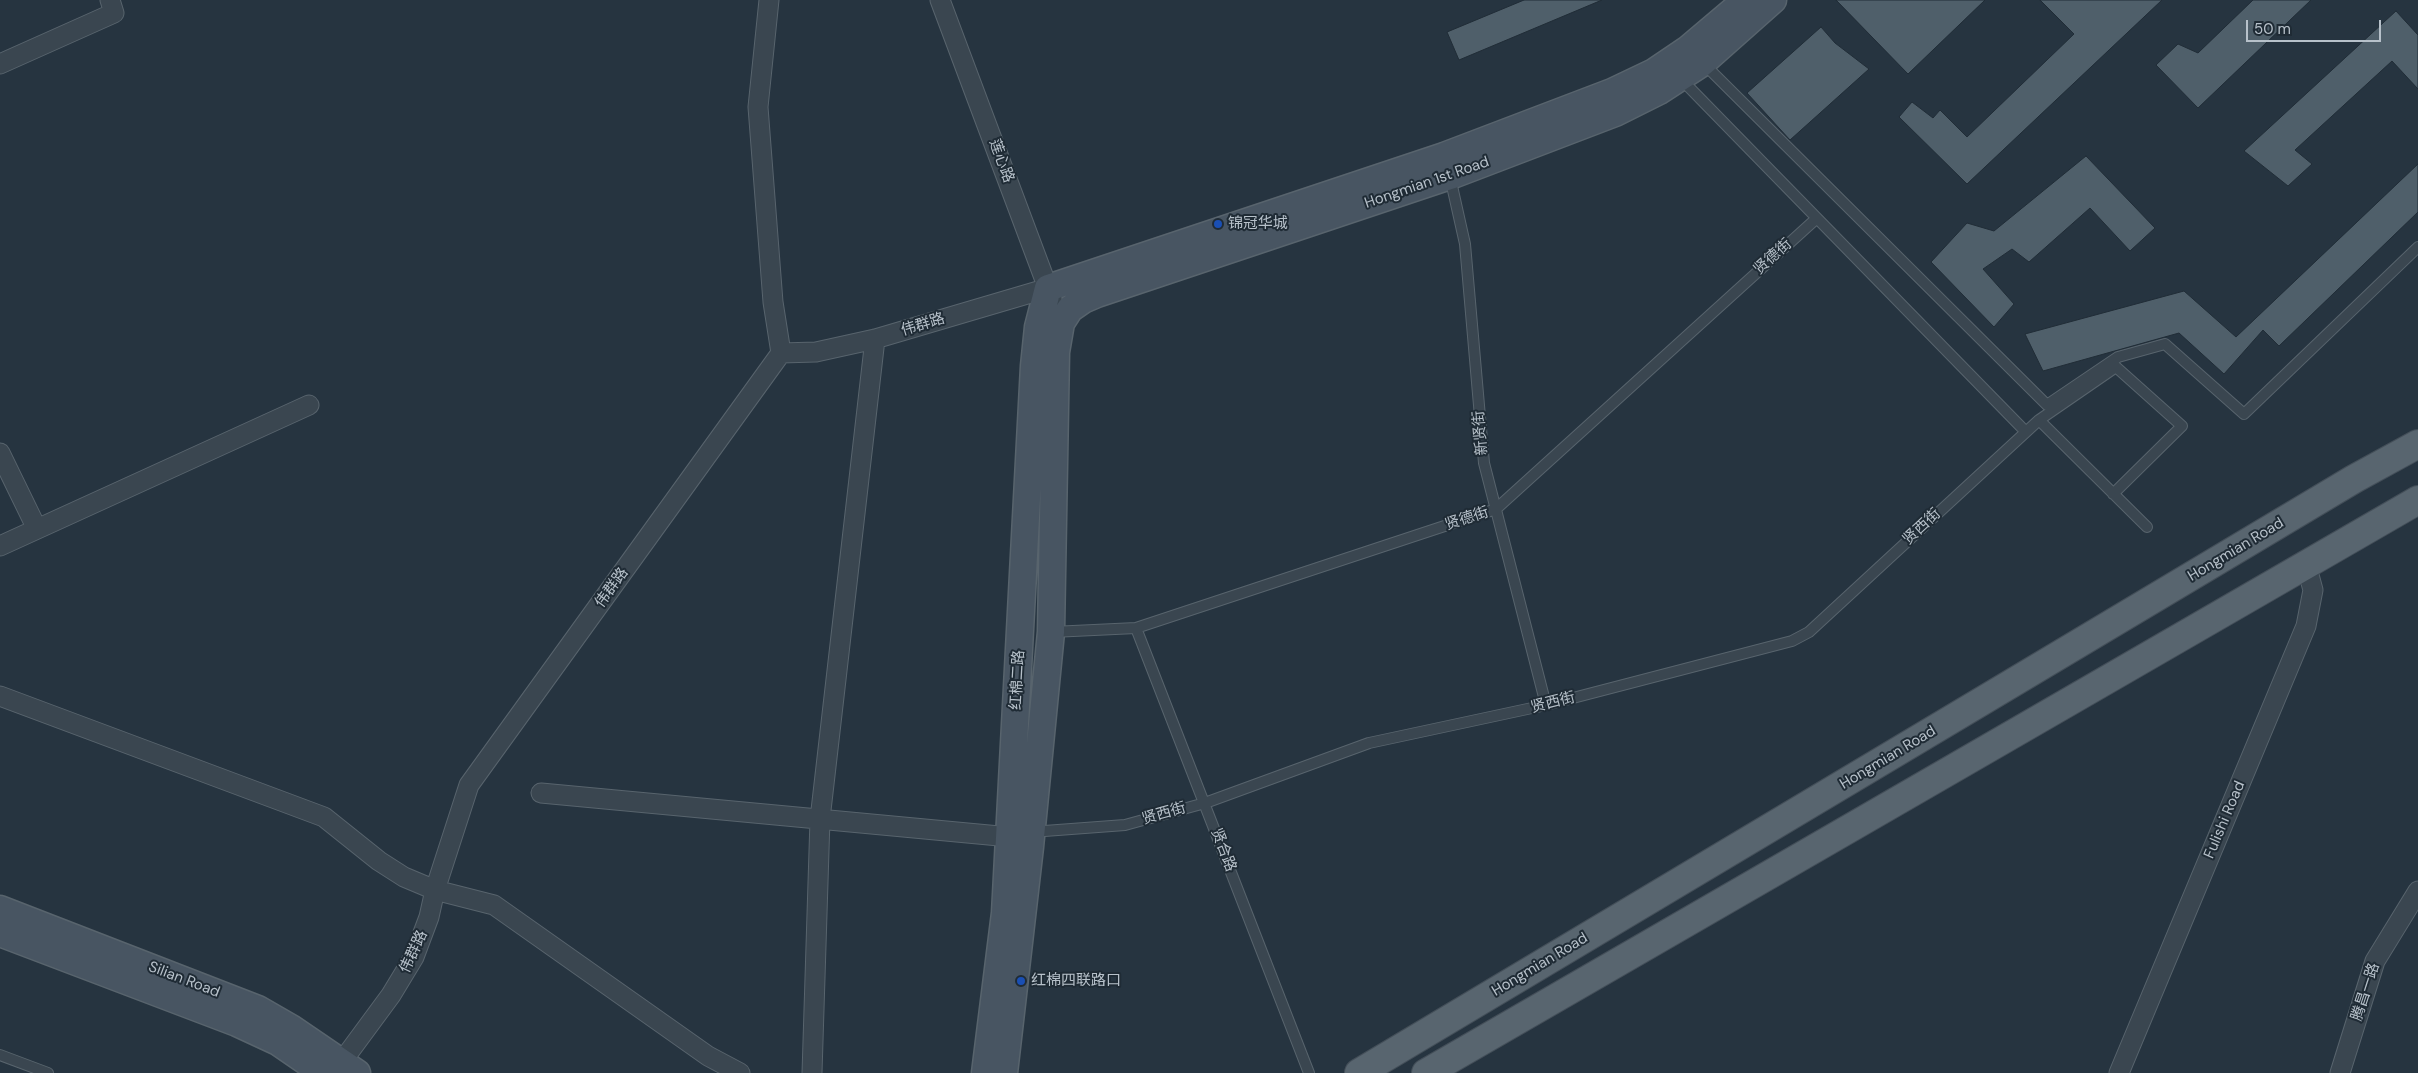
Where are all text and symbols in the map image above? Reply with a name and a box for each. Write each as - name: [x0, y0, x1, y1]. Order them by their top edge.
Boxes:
- scale bar: [2248, 10, 2383, 42]
- text: 50 m: [2254, 19, 2291, 39]
- street label: 莲心路: [985, 137, 1017, 185]
- street label: Hongmian 1st Road: [1362, 153, 1492, 213]
- place label: 锦冠华城: [1228, 215, 1288, 233]
- marker: 锦冠华城: [1212, 218, 1224, 230]
- street label: 贤德街: [1750, 235, 1796, 279]
- street label: 伟群路: [899, 310, 947, 340]
- street label: 新贤街: [1470, 410, 1492, 456]
- street label: 贤德街: [1443, 503, 1491, 535]
- street label: 贤西街: [1899, 505, 1945, 549]
- street label: Hongmian Road: [2185, 514, 2287, 586]
- street label: 伟群路: [591, 565, 633, 611]
- street label: 红棉二路: [1007, 650, 1029, 710]
- street label: 贤西街: [1529, 689, 1577, 717]
- street label: Hongmian Road: [1837, 722, 1939, 794]
- street label: Fulishi Road: [2201, 779, 2249, 861]
- street label: 贤西街: [1140, 799, 1188, 829]
- street label: 贤合路: [1207, 826, 1239, 874]
- street label: 伟群路: [396, 928, 432, 976]
- street label: Hongmian Road: [1489, 929, 1591, 1001]
- street label: Silian Road: [146, 958, 222, 1002]
- street label: 腾昌一路: [2348, 961, 2384, 1023]
- place label: 红棉四联路口: [1031, 972, 1121, 990]
- marker: 红棉四联路口: [1015, 975, 1027, 987]

